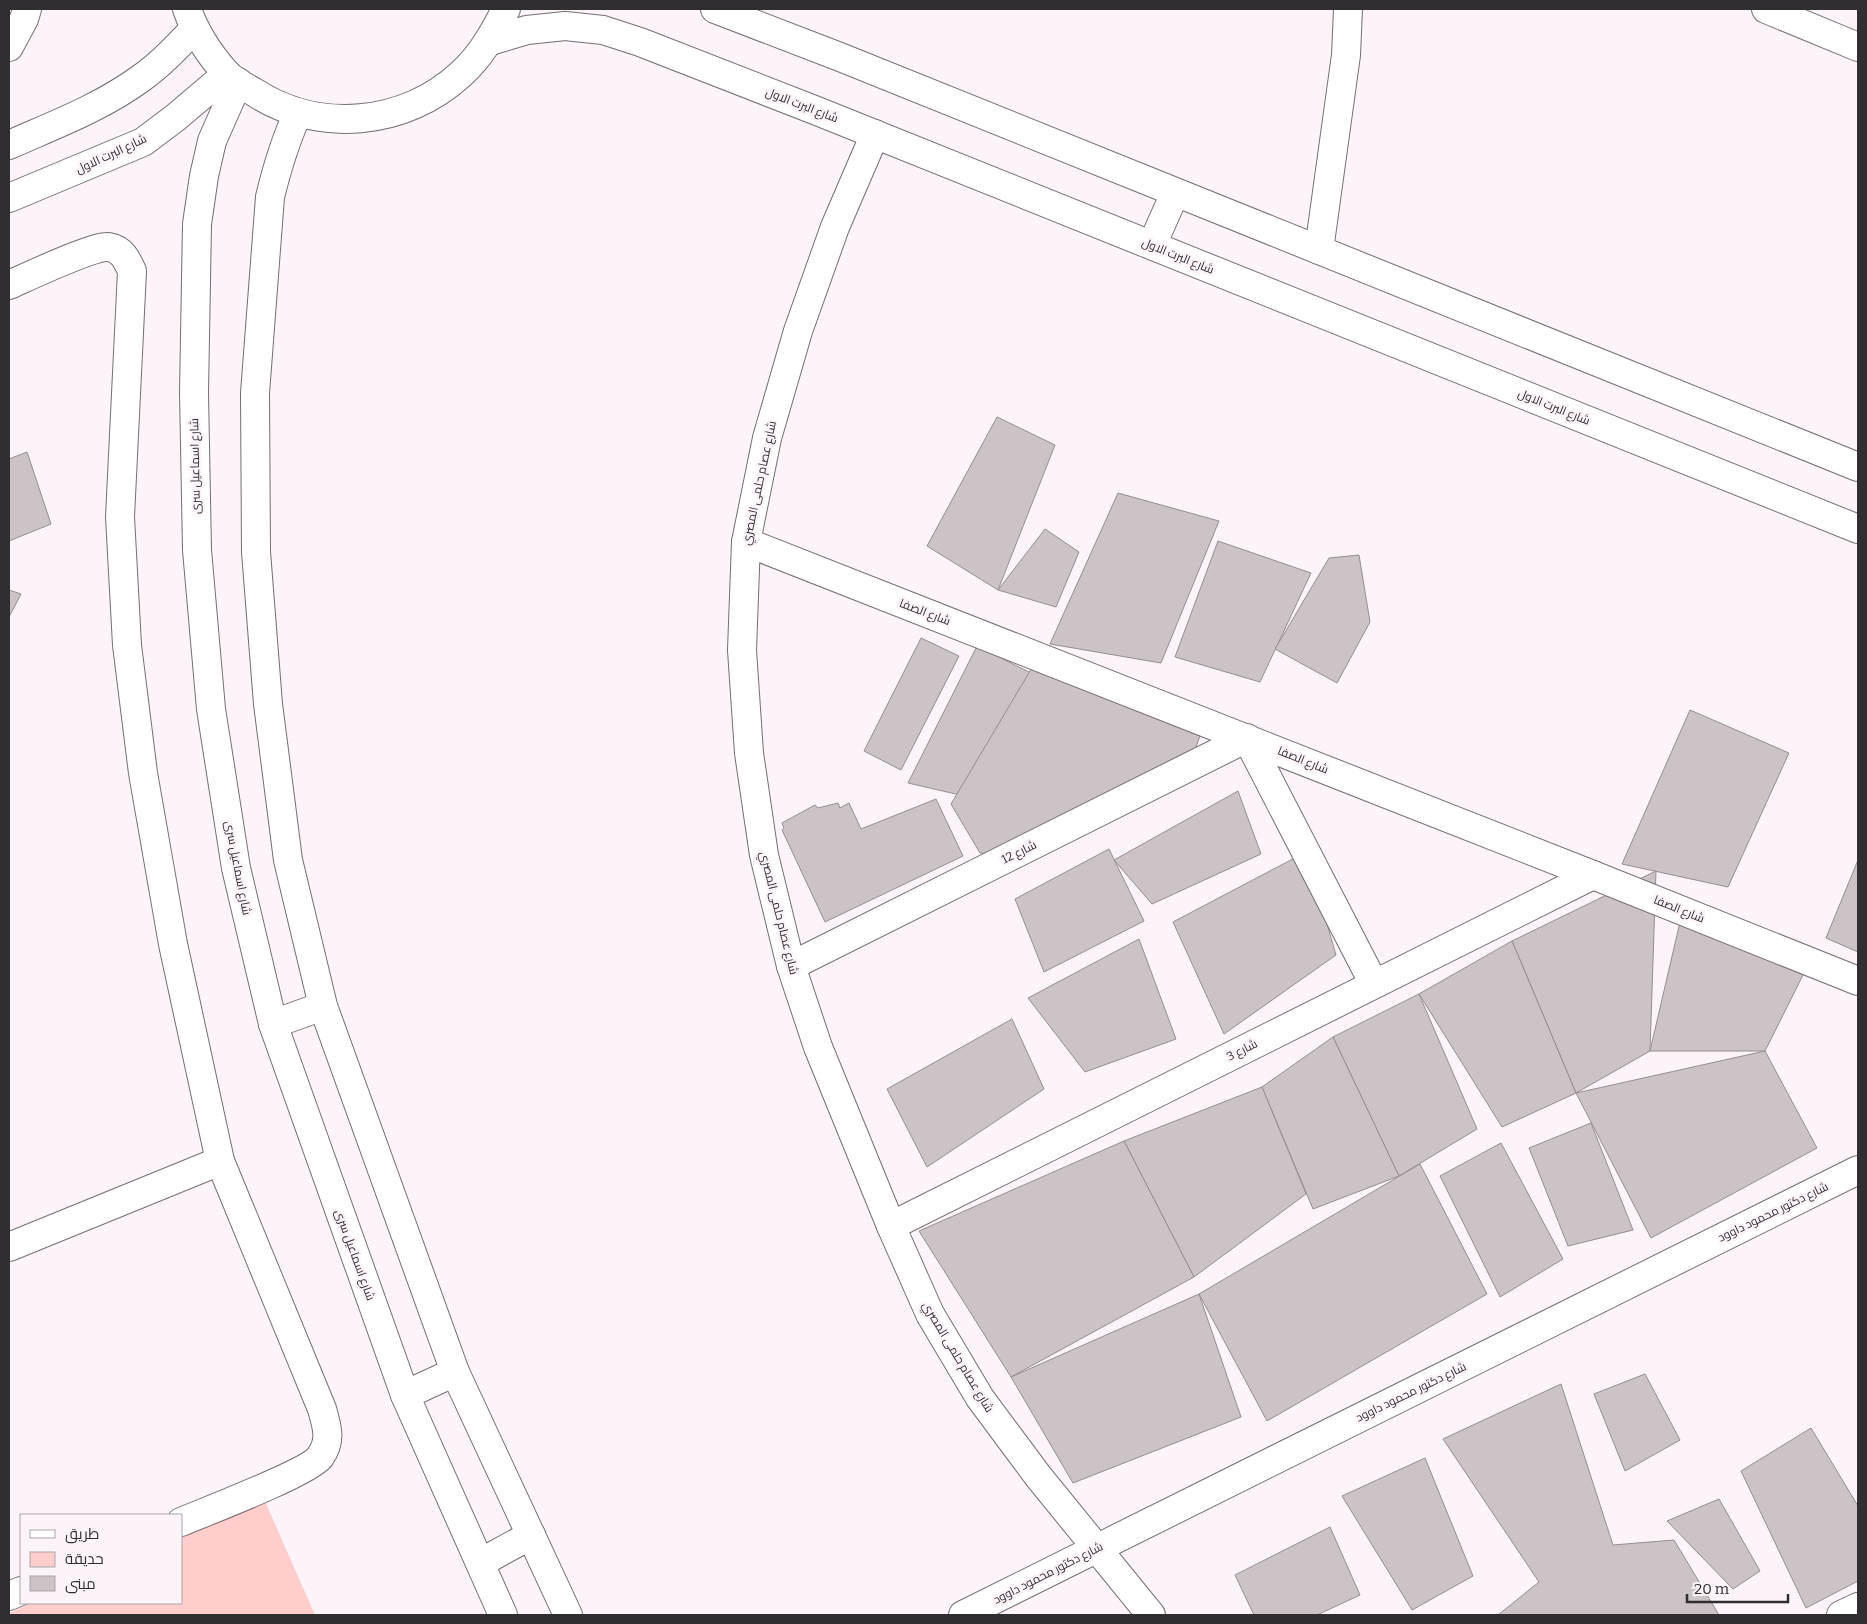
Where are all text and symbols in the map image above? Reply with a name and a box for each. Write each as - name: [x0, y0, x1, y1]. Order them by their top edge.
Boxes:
- street label: شارع البرت الاول: [763, 85, 840, 126]
- street label: شارع البرت الاول: [73, 131, 149, 177]
- street label: شارع البرت الاول: [1139, 235, 1216, 278]
- street label: شارع البرت الاول: [1515, 386, 1592, 429]
- street label: شارع اسماعيل سرى: [187, 418, 204, 514]
- street label: شارع عصام حلمى المصري: [739, 420, 782, 547]
- street label: شارع الصفا: [897, 596, 953, 629]
- street label: شارع الصفا: [1275, 743, 1331, 777]
- street label: شارع اسماعيل سرى: [221, 820, 254, 917]
- street label: شارع 12: [999, 838, 1039, 867]
- street label: شارع عصام حلمى المصري: [754, 850, 801, 977]
- street label: شارع الصفا: [1651, 892, 1707, 926]
- street label: شارع 3: [1224, 1036, 1260, 1065]
- street label: شارع دكتور محمود داوود: [1716, 1179, 1831, 1246]
- street label: شارع اسماعيل سرى: [331, 1208, 378, 1303]
- street label: شارع عصام حلمى المصري: [917, 1299, 997, 1417]
- street label: شارع دكتور محمود داوود: [1354, 1359, 1469, 1426]
- legend: [20, 1514, 182, 1604]
- text: طريق: [65, 1525, 99, 1544]
- street label: شارع دكتور محمود داوود: [991, 1539, 1106, 1608]
- text: حديقة: [65, 1550, 104, 1568]
- scale bar: [1687, 1572, 1788, 1604]
- text: مبنى: [65, 1575, 96, 1594]
- text: 20 m: [1694, 1580, 1730, 1598]

